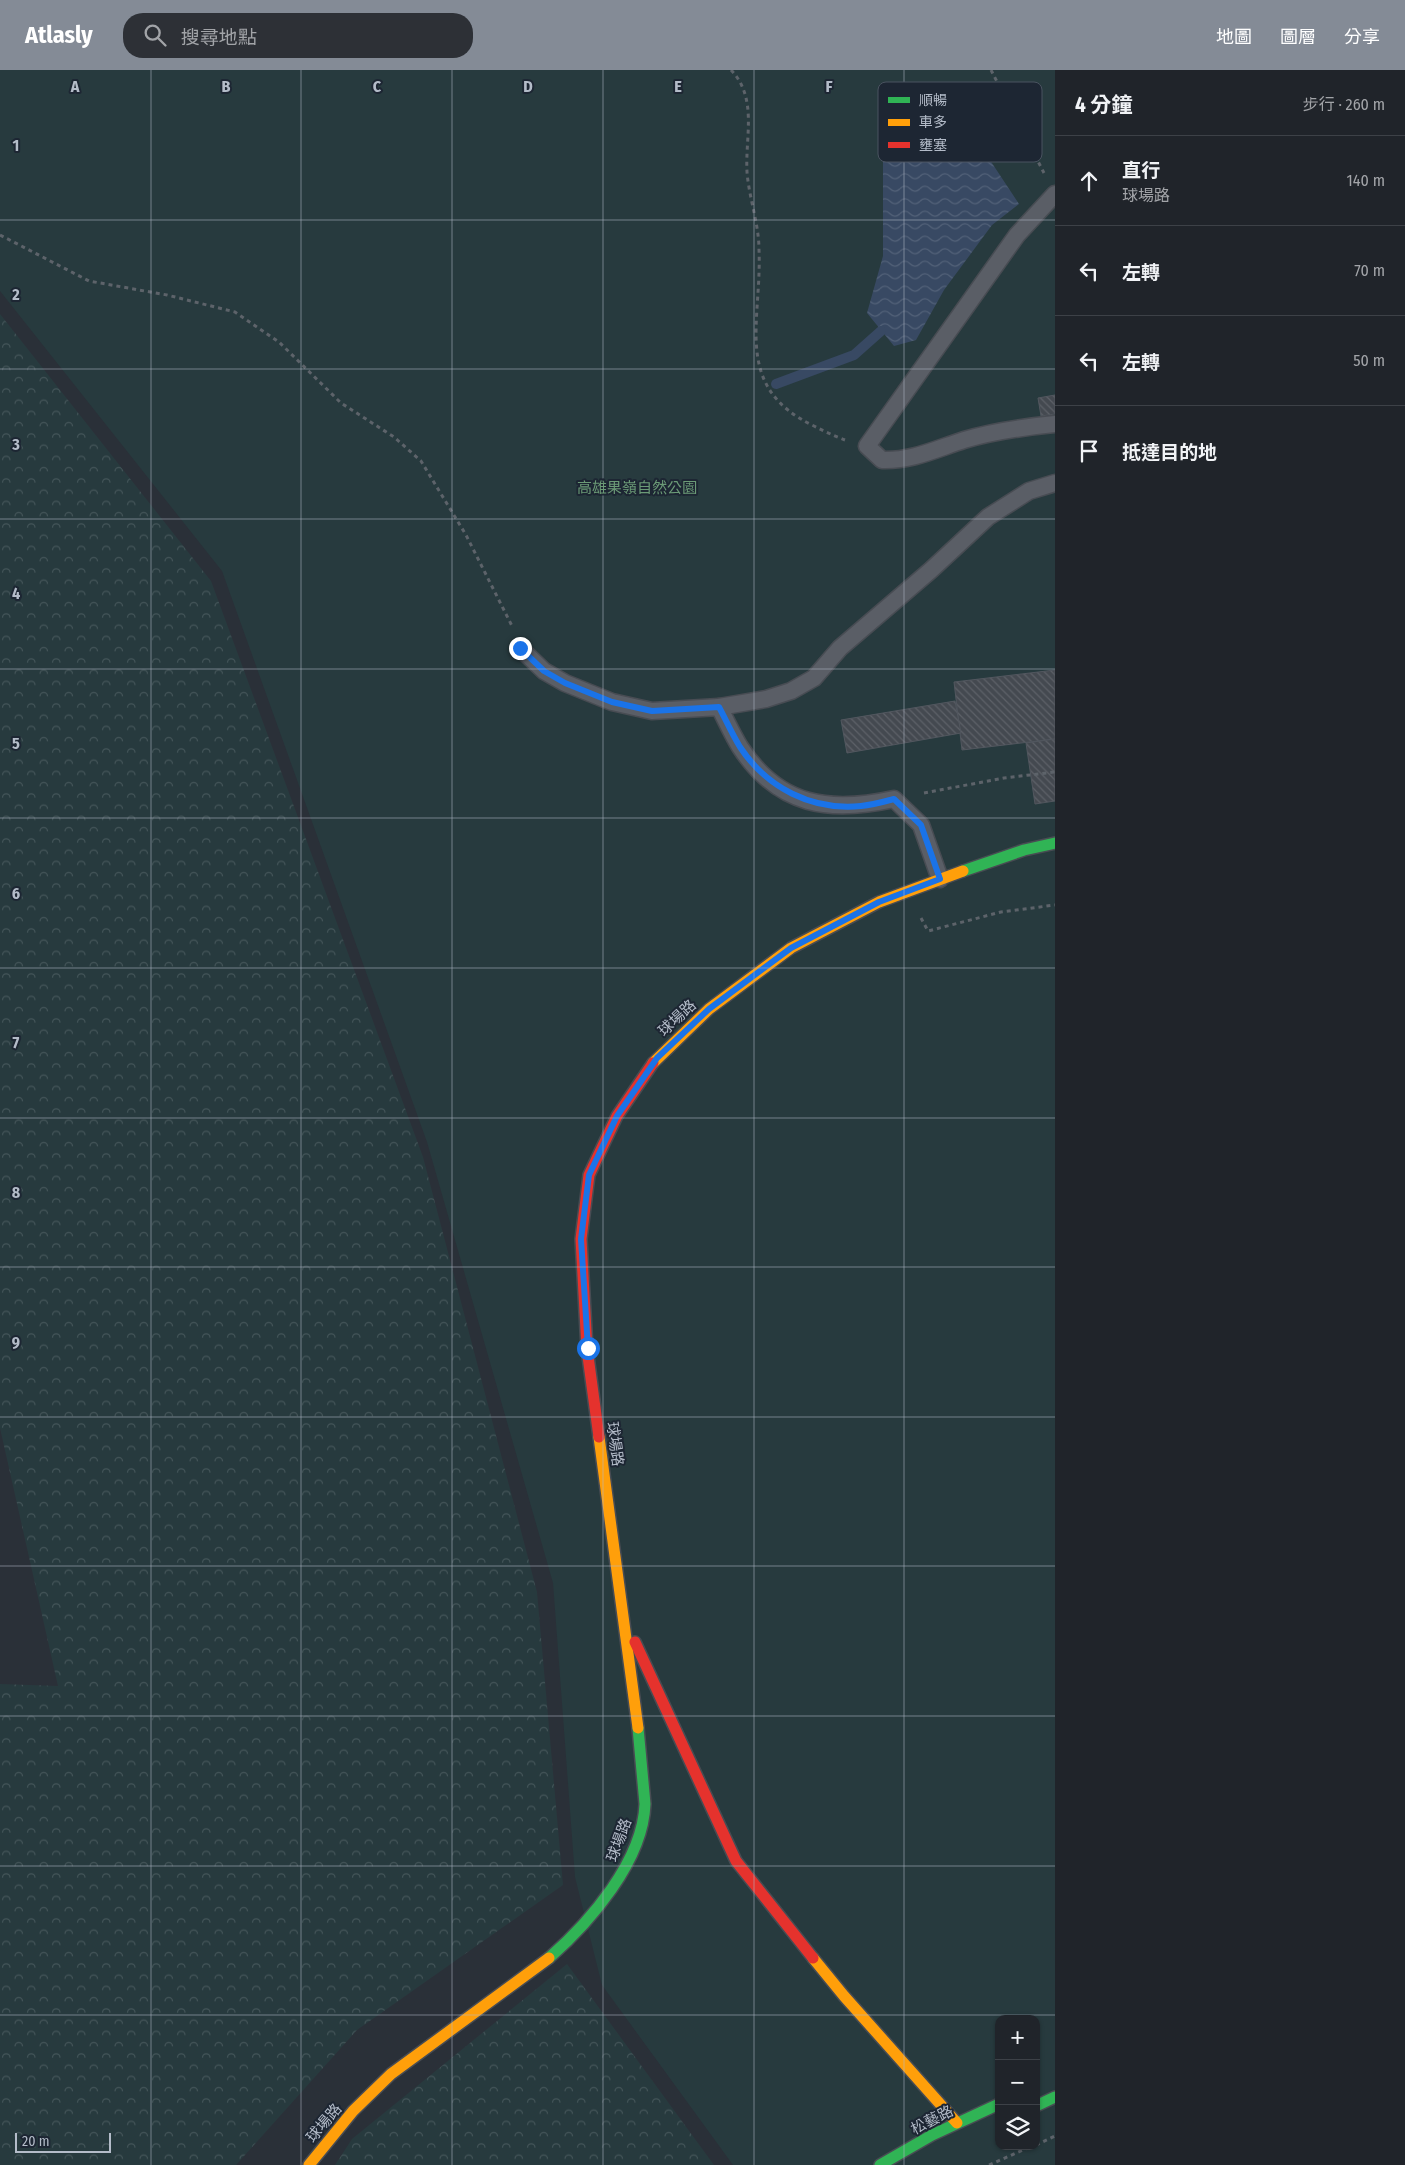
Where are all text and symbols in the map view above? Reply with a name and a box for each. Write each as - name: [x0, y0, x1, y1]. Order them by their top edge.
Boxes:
- search box: [123, 13, 473, 58]
- text: Atlasly: [25, 21, 93, 49]
- icon: search: [141, 21, 169, 49]
- text: 搜尋地點: [181, 26, 257, 49]
- text: 地圖: [1216, 26, 1252, 48]
- text: 圖層: [1280, 26, 1316, 48]
- text: 分享: [1344, 26, 1380, 48]
- text: A: [70, 77, 80, 96]
- text: B: [222, 77, 231, 96]
- text: C: [373, 77, 382, 96]
- text: D: [523, 77, 533, 96]
- text: E: [674, 77, 682, 96]
- text: F: [825, 77, 833, 96]
- legend: [878, 82, 1042, 162]
- text: 順暢: [919, 92, 947, 109]
- text: 4 分鐘: [1075, 92, 1132, 118]
- text: 步行 · 260 m: [1303, 95, 1385, 114]
- text: 車多: [919, 114, 947, 131]
- text: 1: [13, 136, 19, 155]
- text: 壅塞: [919, 137, 947, 154]
- text: 直行: [1122, 159, 1160, 182]
- icon: ahead: [1075, 167, 1103, 195]
- text: 140 m: [1347, 171, 1385, 190]
- text: 球場路: [1122, 186, 1170, 205]
- icon: left: [1075, 257, 1103, 285]
- text: 左轉: [1122, 261, 1160, 284]
- text: 70 m: [1354, 261, 1385, 280]
- text: 2: [11, 285, 20, 304]
- icon: left: [1075, 347, 1103, 375]
- text: 左轉: [1122, 351, 1160, 374]
- text: 50 m: [1353, 351, 1385, 370]
- text: 3: [11, 435, 20, 454]
- icon: arrive: [1075, 437, 1103, 465]
- text: 抵達目的地: [1122, 441, 1217, 464]
- park label: 高雄果嶺自然公園: [577, 479, 697, 497]
- text: 4: [12, 584, 20, 603]
- route end: [509, 637, 532, 660]
- text: 5: [12, 734, 20, 753]
- text: 6: [12, 884, 20, 903]
- street label: 球場路: [654, 996, 700, 1040]
- text: 7: [13, 1033, 20, 1052]
- text: 8: [12, 1183, 21, 1202]
- text: 9: [12, 1333, 20, 1352]
- route start: [577, 1337, 600, 1360]
- street label: 球場路: [603, 1420, 627, 1468]
- street label: 球場路: [603, 1816, 635, 1864]
- map controls: [995, 2015, 1040, 2150]
- button: +: [995, 2015, 1040, 2060]
- button: −: [995, 2060, 1040, 2105]
- street label: 球場路: [303, 2100, 345, 2146]
- street label: 松藝路: [908, 2102, 956, 2138]
- button: layers: [995, 2105, 1040, 2150]
- scale bar: [15, 2130, 111, 2153]
- text: 20 m: [22, 2133, 50, 2150]

